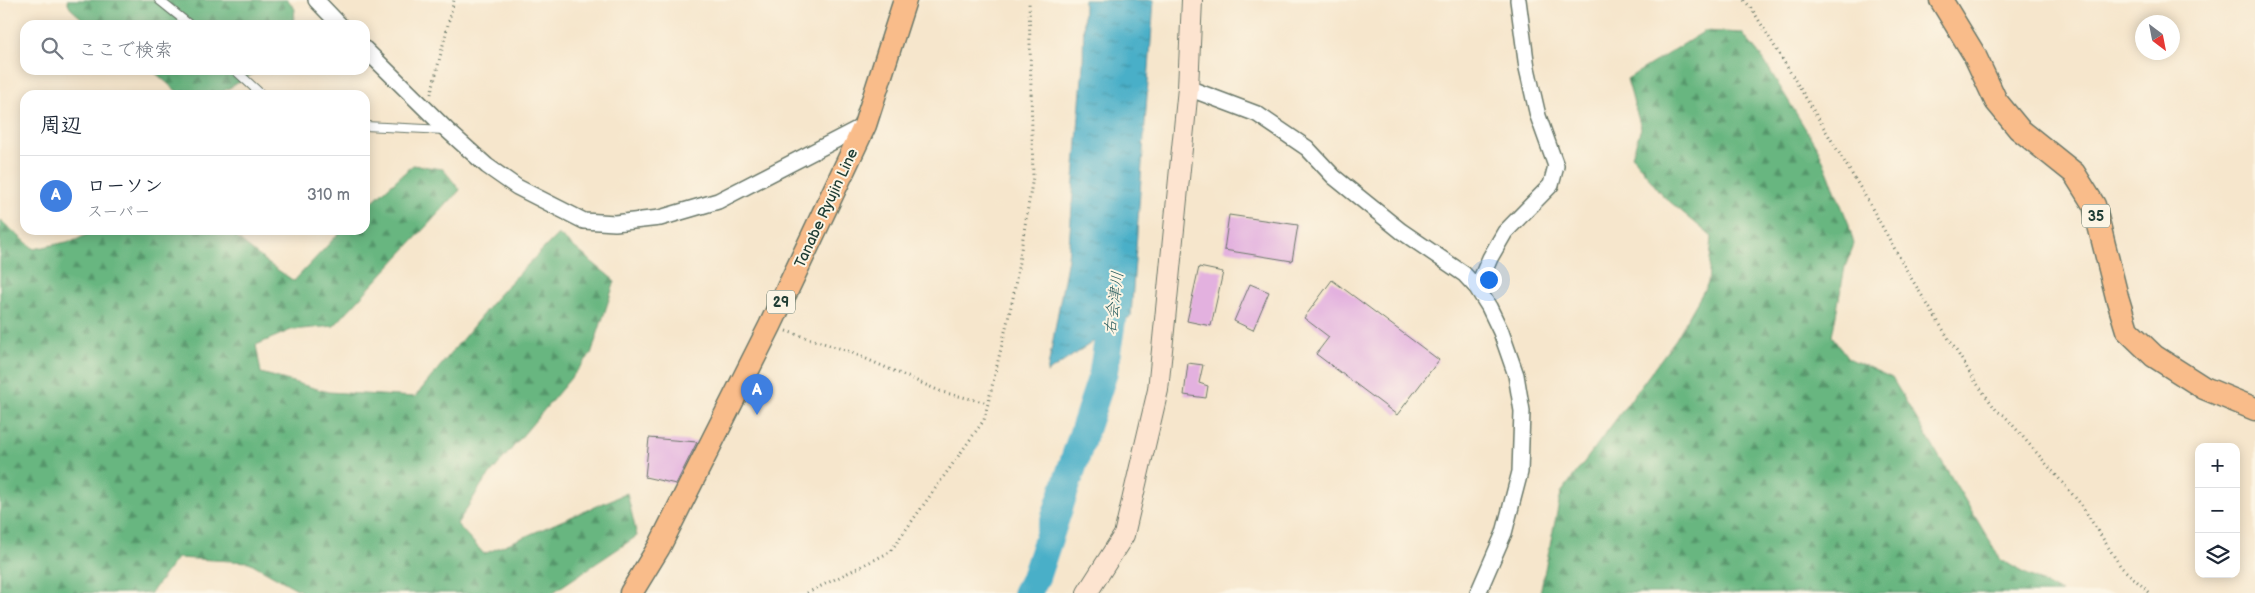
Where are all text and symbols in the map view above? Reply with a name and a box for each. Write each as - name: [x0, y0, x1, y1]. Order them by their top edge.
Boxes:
- north arrow: [2135, 15, 2180, 60]
- search box: [20, 20, 370, 75]
- icon: search: [38, 34, 66, 62]
- text: ここで検索: [78, 39, 173, 62]
- text: 周辺: [40, 113, 82, 138]
- street label: Tanabe Ryujin Line: [791, 145, 862, 271]
- text: ローソン: [87, 175, 163, 198]
- text: A: [51, 186, 61, 205]
- text: 310 m: [307, 186, 350, 205]
- text: スーパー: [87, 203, 150, 222]
- road number: 35: [2082, 205, 2110, 228]
- your location: [1476, 267, 1502, 293]
- water label: 右会津川: [1101, 270, 1128, 336]
- road number: 29: [767, 290, 795, 314]
- pin: A: [741, 374, 773, 415]
- map controls: [2195, 443, 2240, 578]
- button: +: [2195, 443, 2240, 488]
- button: −: [2195, 488, 2240, 533]
- button: layers: [2195, 533, 2240, 578]

